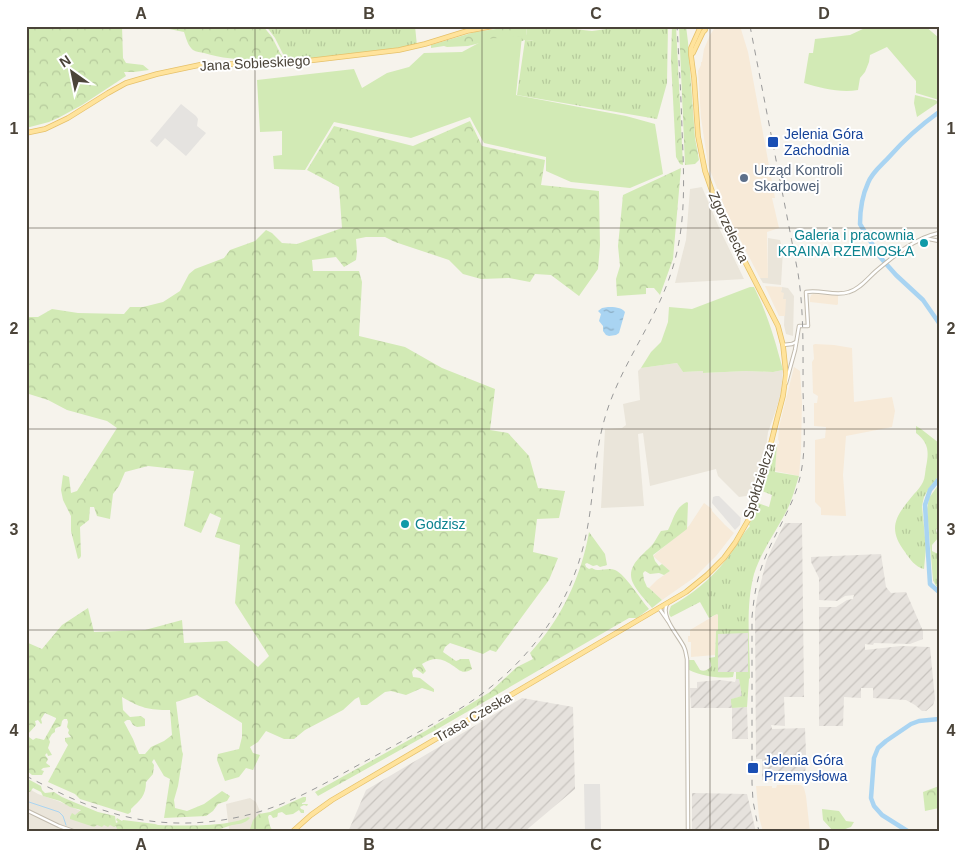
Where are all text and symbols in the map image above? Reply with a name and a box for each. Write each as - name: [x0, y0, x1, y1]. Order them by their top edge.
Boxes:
- text: A: [135, 5, 147, 22]
- text: B: [363, 5, 375, 22]
- text: C: [590, 5, 602, 22]
- text: D: [818, 5, 830, 22]
- north arrow: [48, 48, 98, 98]
- text: N: [56, 52, 74, 71]
- street label: Jana Sobieskiego: [199, 52, 311, 74]
- text: 1: [10, 120, 19, 137]
- text: 1: [947, 120, 956, 137]
- place label: Jelenia Góra Zachodnia: [784, 126, 864, 158]
- marker: Jelenia Góra Zachodnia: [766, 135, 780, 149]
- place label: Urząd Kontroli Skarbowej: [754, 162, 843, 194]
- marker: Urząd Kontroli Skarbowej: [738, 172, 750, 184]
- street label: Zgorzelecka: [706, 189, 752, 265]
- place label: Galeria i pracownia KRAINA RZEMIOSŁA: [778, 227, 915, 259]
- marker: Galeria i pracownia KRAINA RZEMIOSŁA: [918, 237, 930, 249]
- text: 2: [10, 320, 19, 337]
- text: 2: [947, 320, 956, 337]
- street label: Spółdzielcza: [740, 441, 778, 521]
- place label: Godzisz: [415, 516, 466, 532]
- marker: Godzisz: [399, 518, 411, 530]
- text: 3: [10, 521, 19, 538]
- text: 3: [947, 521, 956, 538]
- street label: Trasa Czeska: [432, 689, 514, 745]
- text: 4: [10, 722, 19, 739]
- text: 4: [947, 722, 956, 739]
- place label: Jelenia Góra Przemysłowa: [764, 752, 847, 784]
- marker: Jelenia Góra Przemysłowa: [746, 761, 760, 775]
- text: A: [135, 836, 147, 853]
- text: B: [363, 836, 375, 853]
- text: C: [590, 836, 602, 853]
- text: D: [818, 836, 830, 853]

